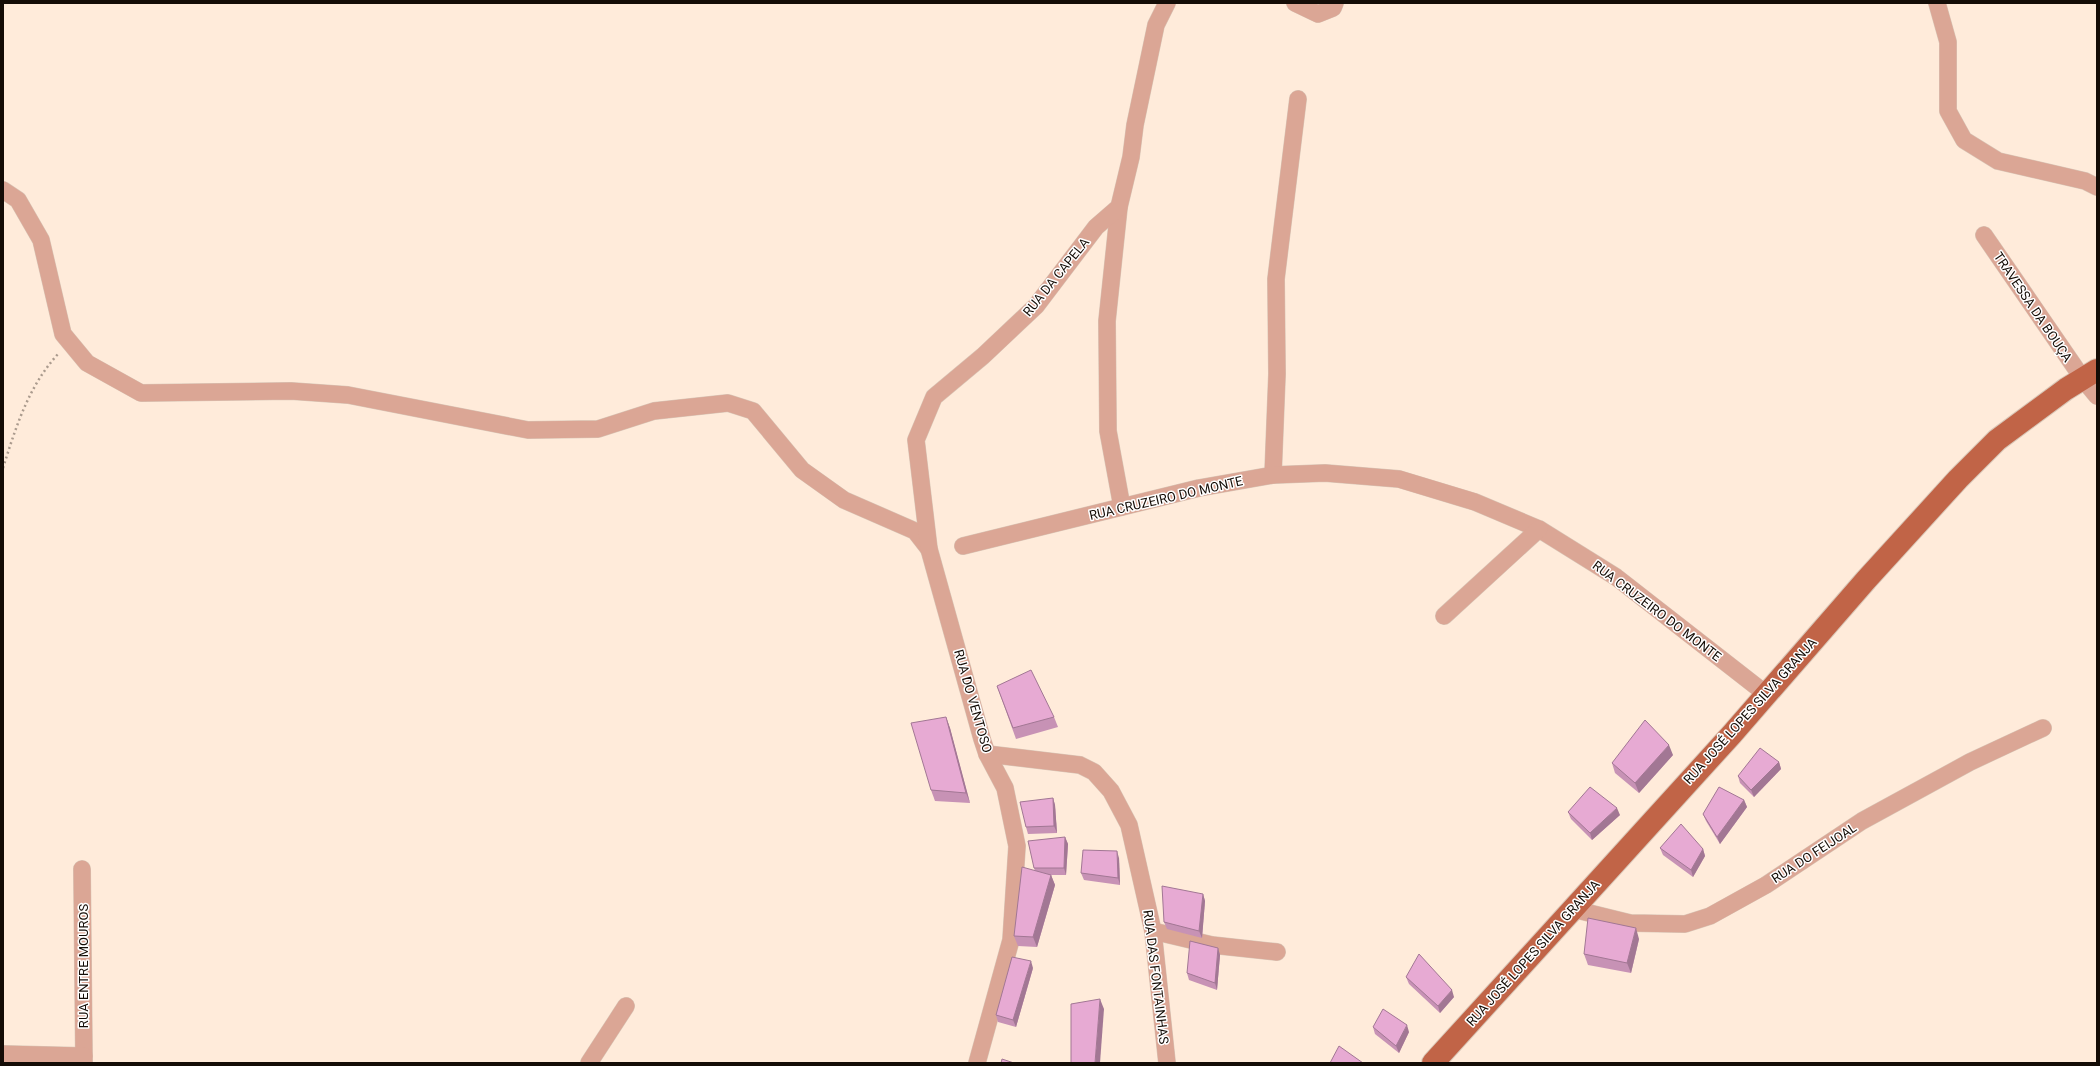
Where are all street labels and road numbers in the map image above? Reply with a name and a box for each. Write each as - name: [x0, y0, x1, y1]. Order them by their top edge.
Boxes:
- street label: RUA DA CAPELA: [1020, 234, 1092, 319]
- street label: TRAVESSA DA BOUÇA: [1991, 249, 2076, 365]
- street label: RUA CRUZEIRO DO MONTE: [1088, 473, 1244, 523]
- street label: RUA CRUZEIRO DO MONTE: [1590, 558, 1724, 664]
- street label: RUA JOSÉ LOPES SILVA GRANJA: [1680, 635, 1820, 787]
- street label: RUA DO VENTOSO: [951, 648, 995, 754]
- street label: RUA DO FEIJOAL: [1769, 820, 1859, 886]
- street label: RUA JOSÉ LOPES SILVA GRANJA: [1463, 877, 1603, 1029]
- street label: RUA ENTRE MOUROS: [76, 904, 91, 1028]
- street label: RUA DAS FONTAINHAS: [1140, 909, 1172, 1045]

